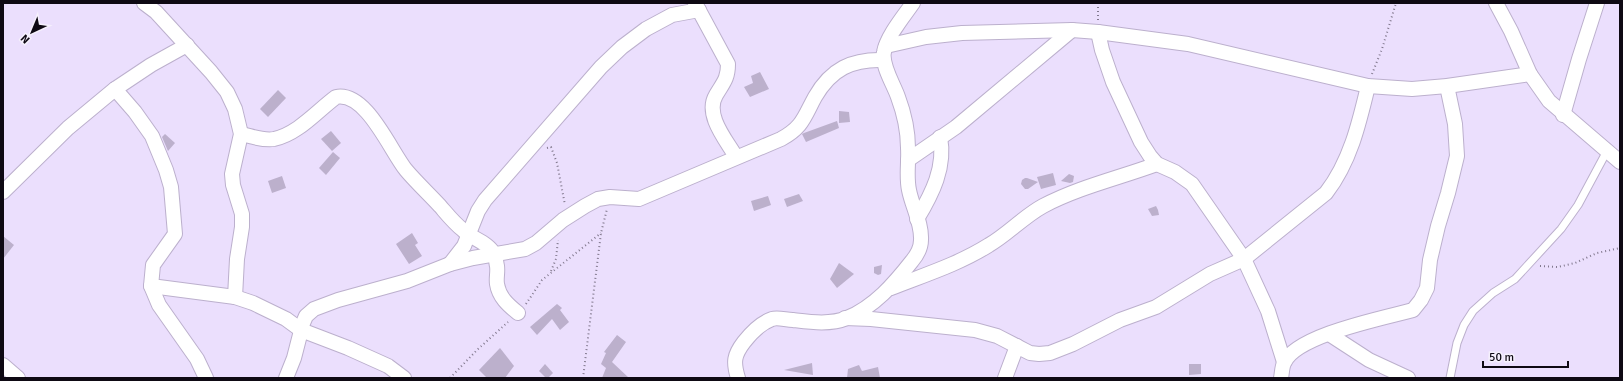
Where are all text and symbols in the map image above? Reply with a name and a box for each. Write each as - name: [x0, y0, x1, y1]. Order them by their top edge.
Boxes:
- north arrow: [12, 12, 52, 52]
- text: N: [18, 31, 33, 46]
- scale bar: [1483, 343, 1568, 369]
- text: 50 m: [1489, 350, 1514, 365]

